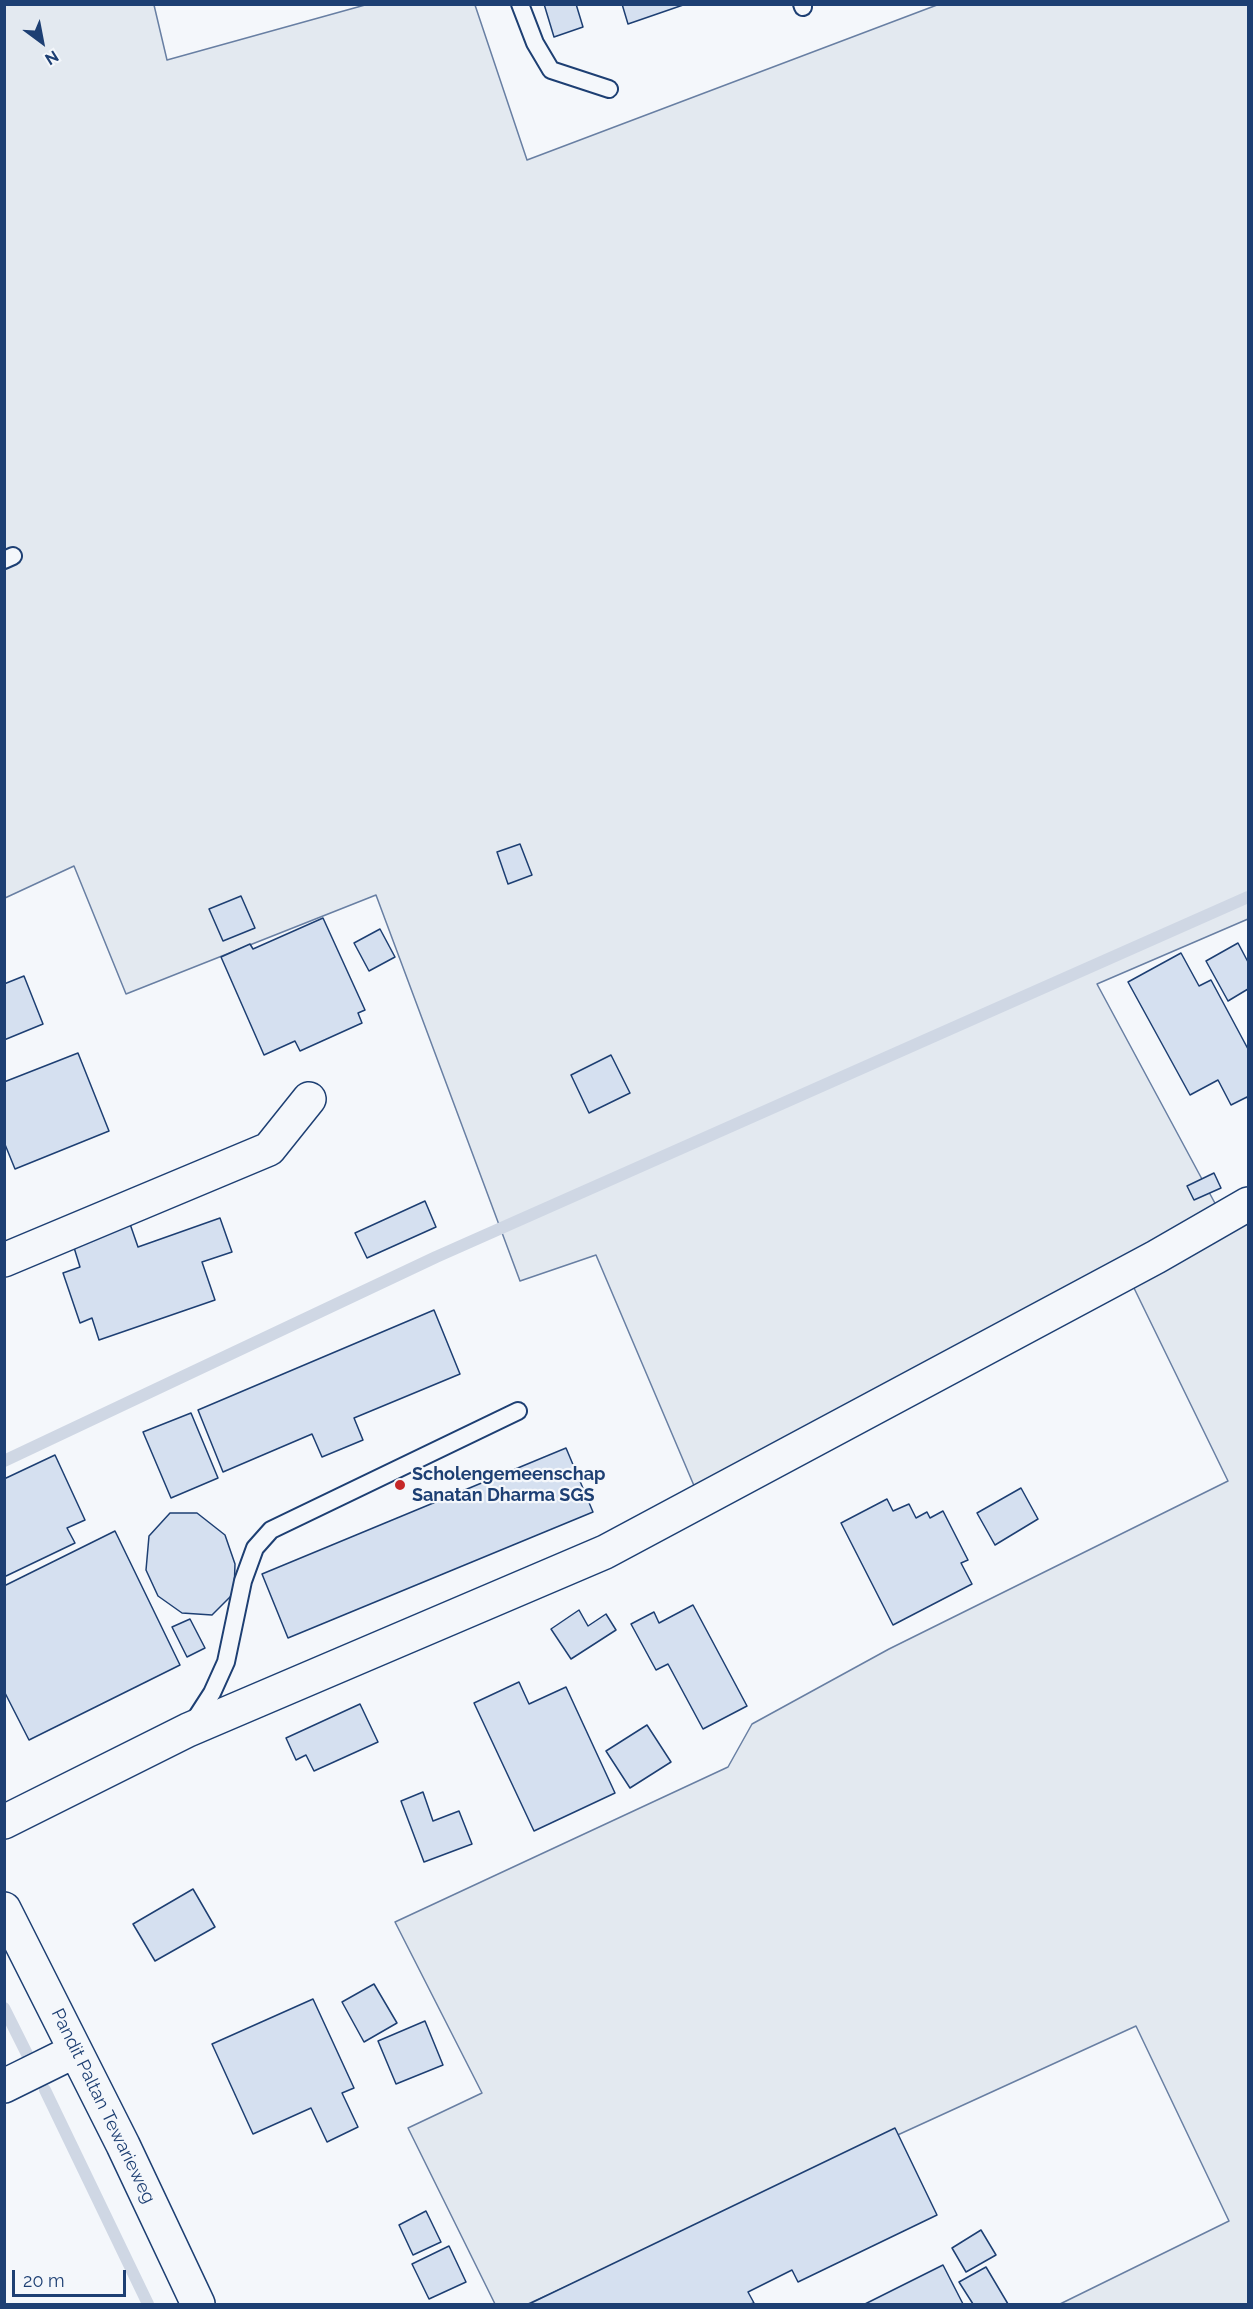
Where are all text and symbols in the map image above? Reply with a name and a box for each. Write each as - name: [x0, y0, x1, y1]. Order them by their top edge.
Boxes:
- north arrow: [12, 12, 72, 72]
- text: N: [42, 46, 62, 69]
- place label: Scholengemeenschap Sanatan Dharma SGS: [412, 1464, 605, 1506]
- marker: Scholengemeenschap Sanatan Dharma SGS: [393, 1478, 407, 1492]
- street label: Pandit Paltan Tewarieweg: [46, 2005, 160, 2207]
- scale bar: [15, 2258, 129, 2296]
- text: 20 m: [23, 2270, 65, 2291]

